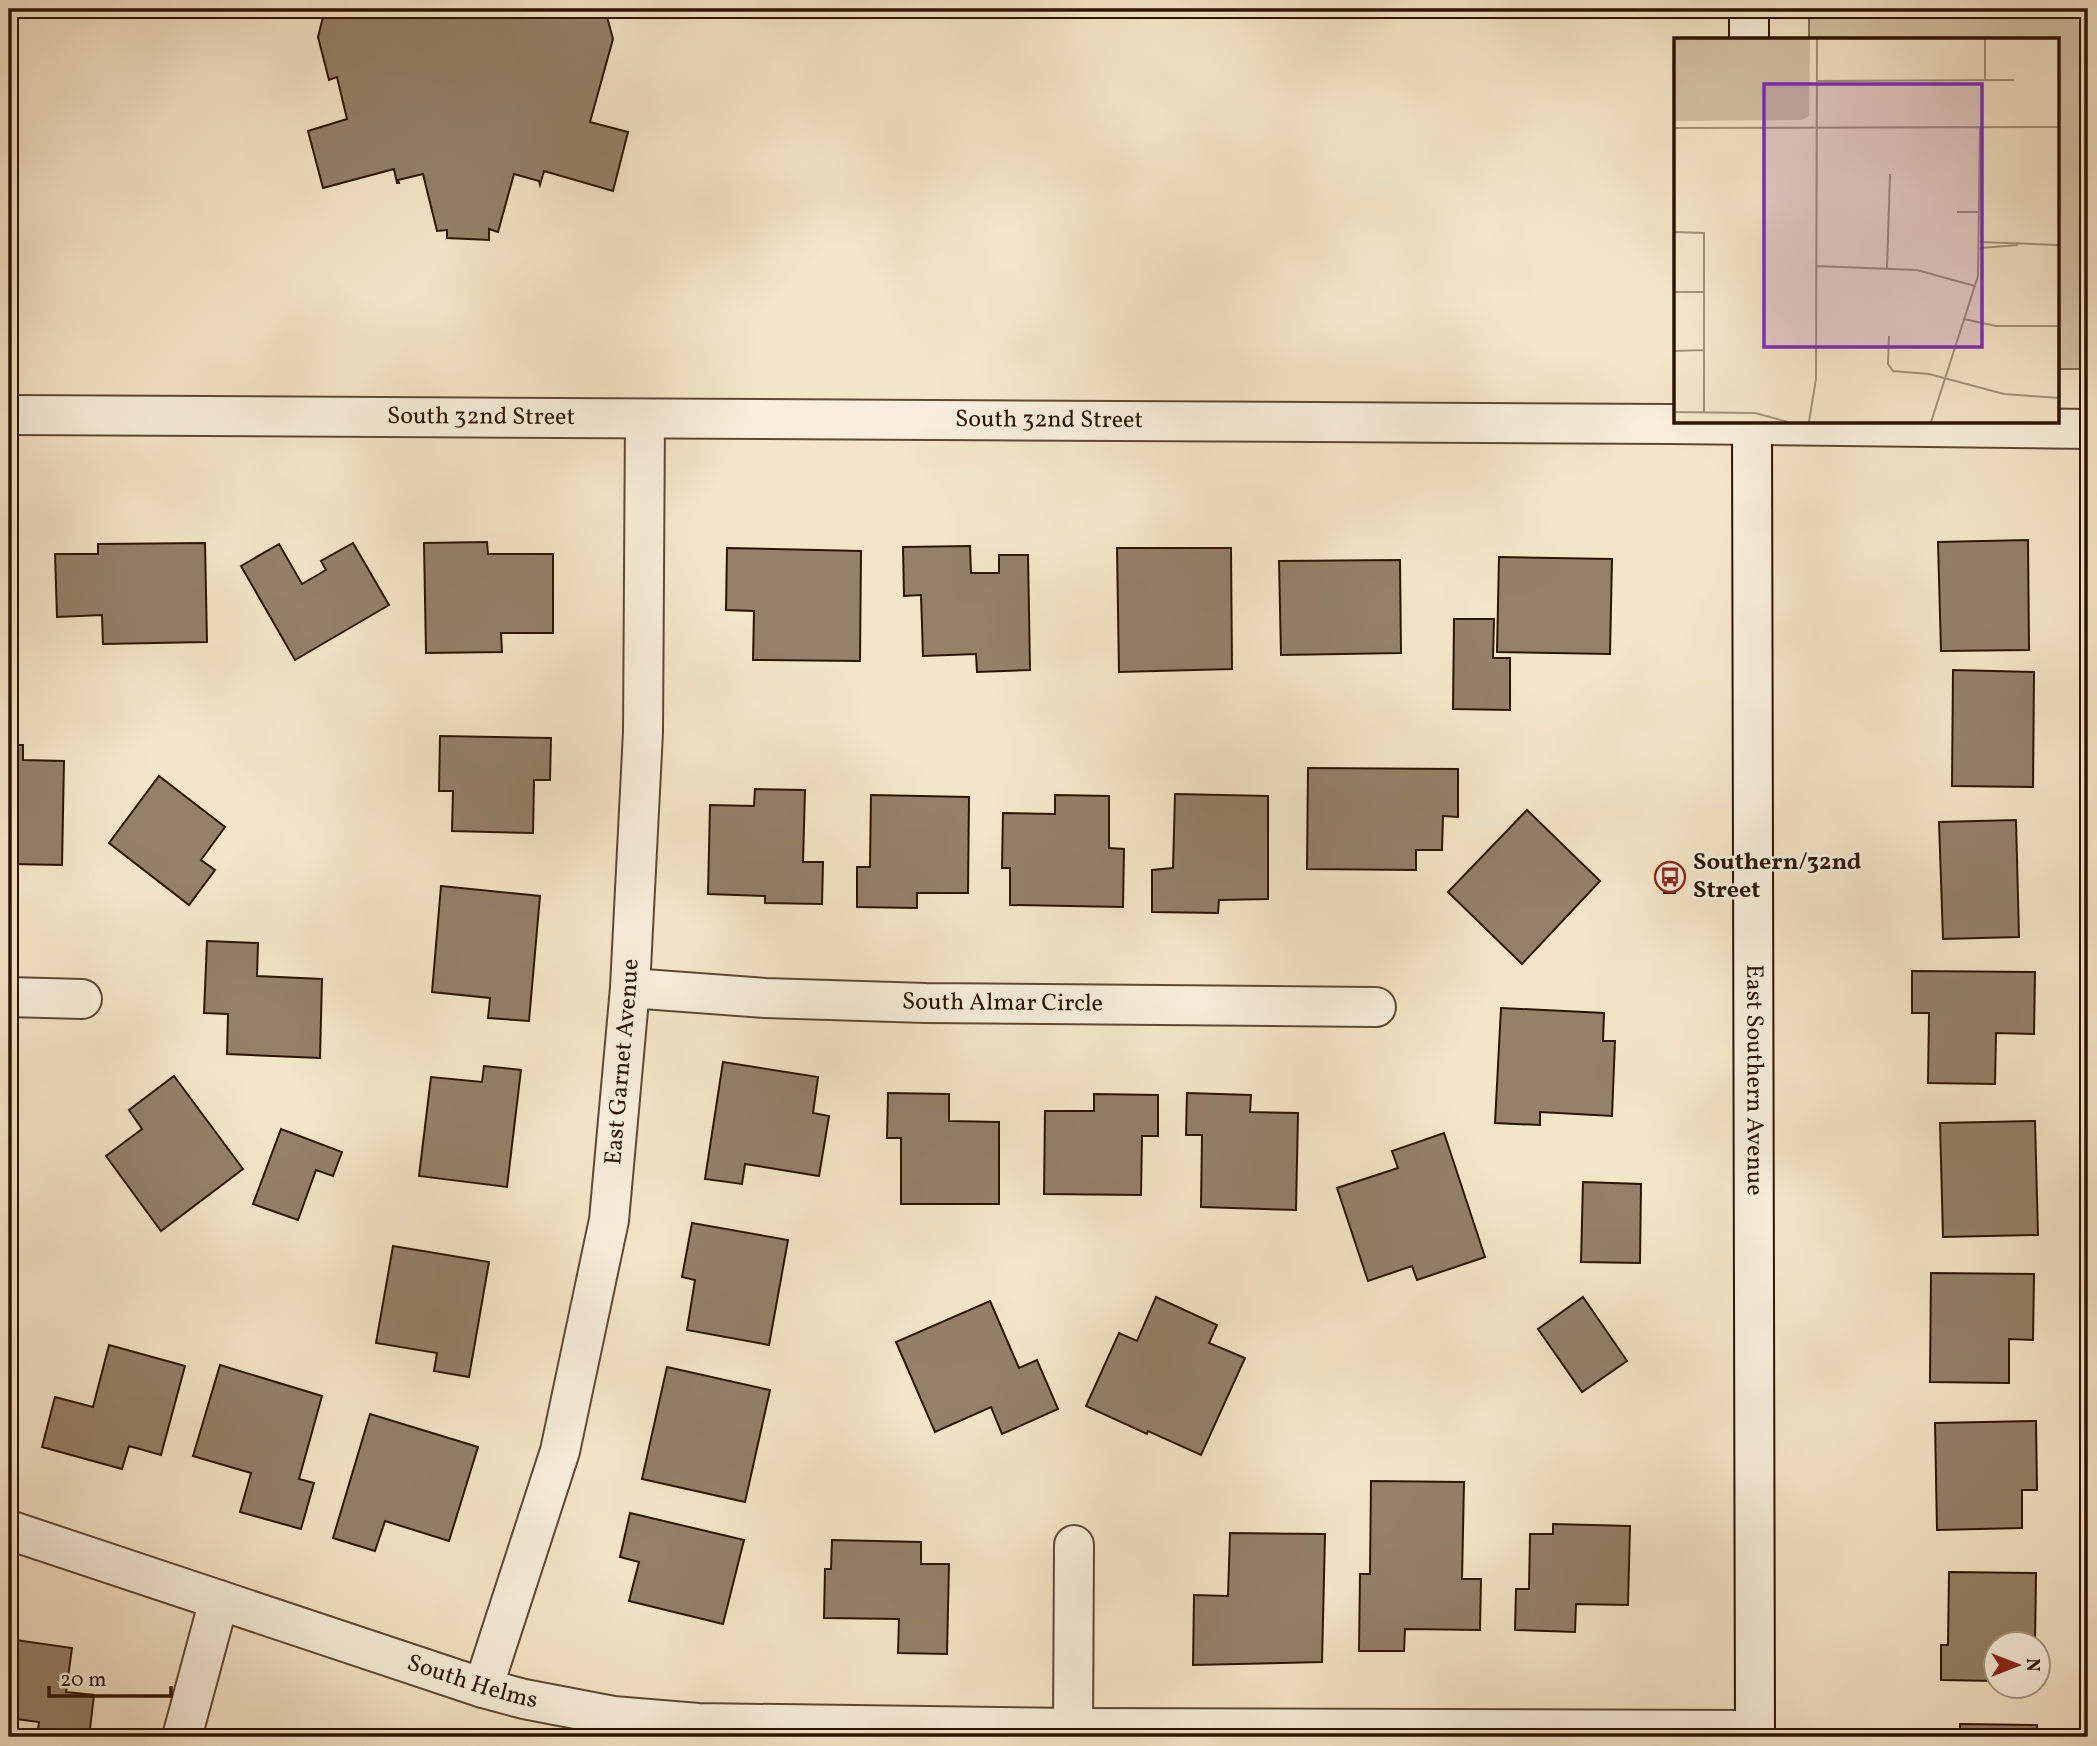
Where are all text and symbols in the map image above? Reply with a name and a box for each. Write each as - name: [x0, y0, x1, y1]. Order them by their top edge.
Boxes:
- inset map: [1674, 38, 2058, 424]
- street label: South 32nd Street: [387, 400, 575, 435]
- street label: South 32nd Street: [955, 403, 1143, 438]
- place label: Southern/32nd Street: [1693, 846, 1862, 908]
- bus stop icon: Southern/32nd Street: [1653, 860, 1687, 894]
- street label: East Garnet Avenue: [597, 958, 648, 1167]
- street label: East Southern Avenue: [1736, 964, 1771, 1196]
- street label: South Almar Circle: [902, 985, 1103, 1022]
- north arrow: [1982, 1630, 2052, 1700]
- street label: South Helms: [402, 1647, 541, 1718]
- scale bar: [49, 1655, 172, 1699]
- text: N: [2019, 1658, 2045, 1672]
- text: 20 m: [60, 1666, 106, 1695]

